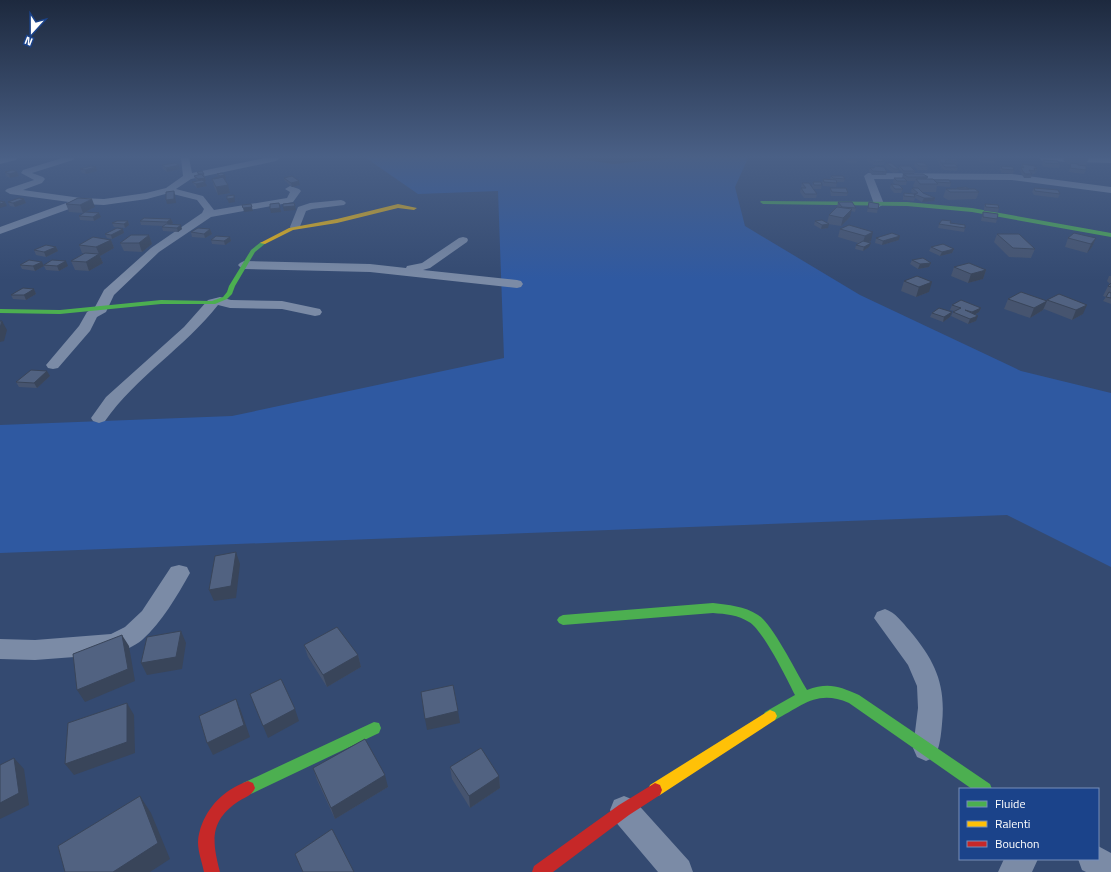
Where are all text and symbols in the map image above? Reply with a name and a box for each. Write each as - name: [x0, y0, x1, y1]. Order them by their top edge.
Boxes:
- north arrow: [12, 12, 52, 52]
- text: N: [22, 33, 35, 50]
- legend: [959, 788, 1099, 860]
- text: Fluide: [995, 794, 1026, 813]
- text: Ralenti: [995, 814, 1030, 833]
- text: Bouchon: [995, 834, 1040, 853]

